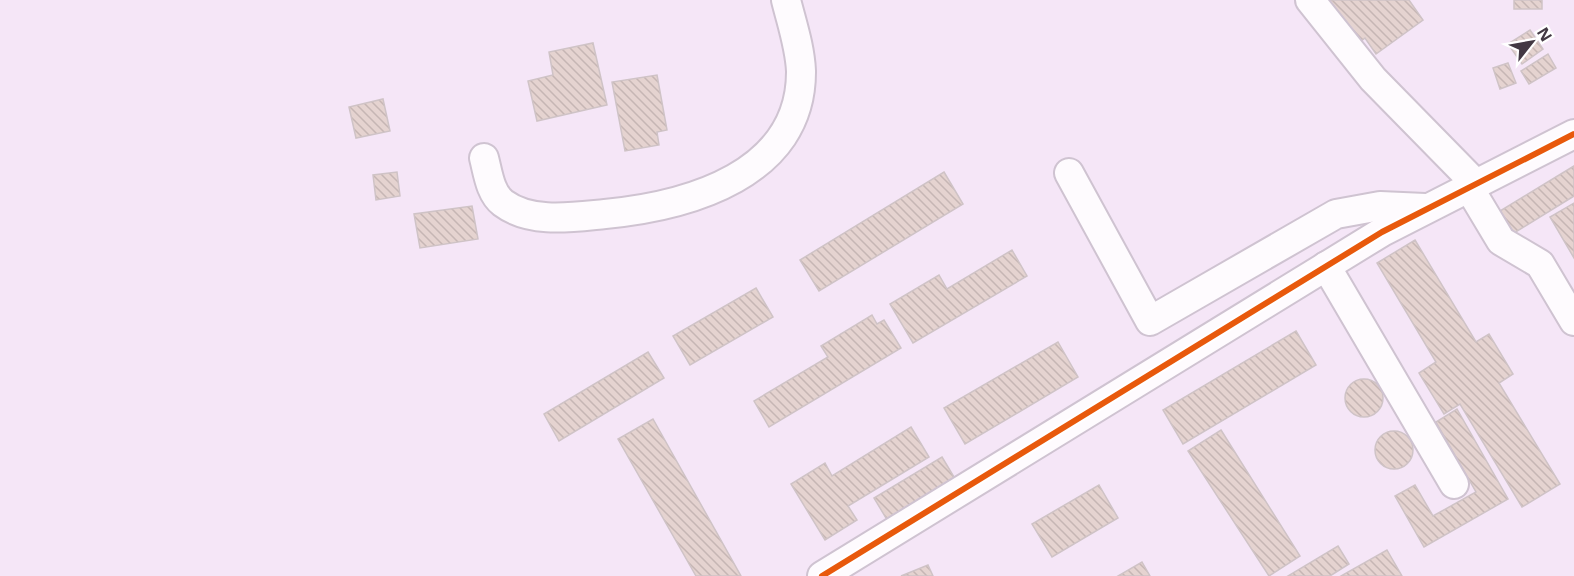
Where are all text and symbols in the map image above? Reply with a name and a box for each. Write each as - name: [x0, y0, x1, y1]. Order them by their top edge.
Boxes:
- north arrow: [1502, 12, 1562, 72]
- text: N: [1532, 23, 1558, 46]

